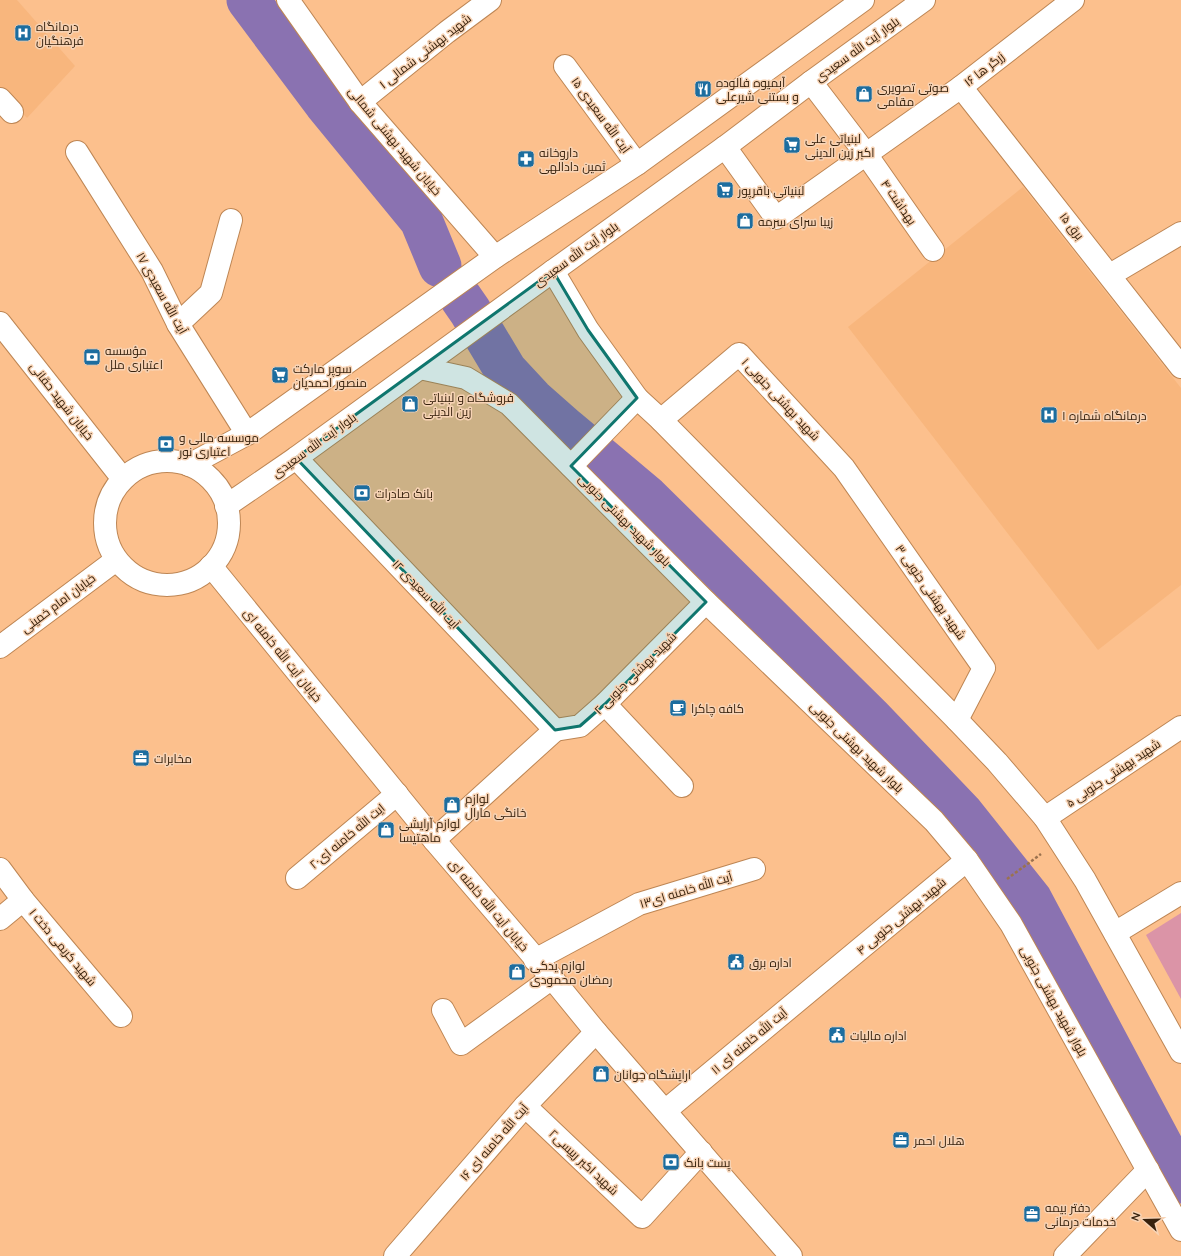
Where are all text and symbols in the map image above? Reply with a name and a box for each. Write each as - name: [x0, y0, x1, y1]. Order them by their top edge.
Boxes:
- street label: شهید بهشتی شمالی ۱: [376, 10, 474, 92]
- street label: بلوار آیت الله سعیدی: [812, 13, 902, 85]
- place label: درمانگاه فرهنگیان: [36, 19, 84, 48]
- hospital icon: درمانگاه فرهنگیان: [13, 23, 33, 43]
- street label: زرگر ها ۱۶: [961, 49, 1007, 89]
- street label: آیت الله سعیدی ۱۵: [568, 74, 634, 157]
- place label: آبمیوه فالوده و بستنی شیرعلی: [716, 75, 799, 104]
- restaurant icon: آبمیوه فالوده و بستنی شیرعلی: [693, 79, 713, 99]
- place label: صوتی تصویری مقامی: [877, 80, 949, 109]
- street label: خیابان شهید بهشتی شمالی: [345, 84, 445, 198]
- shop icon: صوتی تصویری مقامی: [854, 84, 874, 104]
- place label: لبنیاتی علی اکبر زین الدینی: [805, 131, 874, 160]
- supermarket icon: لبنیاتی علی اکبر زین الدینی: [782, 135, 802, 155]
- place label: داروخانه ثمین دادالهی: [539, 145, 606, 174]
- pharmacy icon: داروخانه ثمین دادالهی: [516, 149, 536, 169]
- street label: بهداشت ۴: [878, 177, 920, 227]
- supermarket icon: لبنیاتی باقرپور: [715, 180, 735, 200]
- place label: لبنیاتی باقرپور: [737, 183, 804, 200]
- street label: برق ۱۵: [1057, 209, 1087, 243]
- shop icon: زیبا سرای سرمه: [735, 211, 755, 231]
- place label: زیبا سرای سرمه: [758, 214, 833, 229]
- street label: بلوار آیت الله سعیدی: [531, 218, 621, 290]
- street label: آیت الله سعیدی ۱۷: [133, 249, 191, 337]
- place label: مؤسسه اعتباری ملل: [105, 343, 163, 372]
- bank icon: مؤسسه اعتباری ملل: [82, 347, 102, 367]
- street label: شهید بهشتی جنوبی ۱: [739, 354, 823, 444]
- street label: خیابان شهید حقانی: [27, 359, 97, 443]
- place label: سوپر مارکت منصور احمدیان: [293, 361, 367, 390]
- supermarket icon: سوپر مارکت منصور احمدیان: [270, 365, 290, 385]
- place label: فروشگاه و لبنیاتی زین الدینی: [423, 390, 514, 419]
- shop icon: فروشگاه و لبنیاتی زین الدینی: [400, 394, 420, 414]
- hospital icon: درمانگاه شماره ۱: [1039, 405, 1059, 425]
- place label: درمانگاه شماره ۱: [1062, 408, 1147, 423]
- street label: بلوار آیت الله سعیدی: [269, 409, 359, 481]
- place label: موسسه مالی و اعتباری نور: [178, 430, 259, 459]
- bank icon: موسسه مالی و اعتباری نور: [156, 434, 176, 454]
- street label: بلوار شهید بهشتی جنوبی: [576, 471, 674, 569]
- bank icon: بانک صادرات: [352, 483, 372, 503]
- place label: بانک صادرات: [375, 486, 433, 501]
- street label: شهید بهشتی جنوبی ۳: [893, 542, 969, 642]
- street label: آیت الله سعیدی ۱۲: [389, 556, 463, 632]
- street label: خیابان امام خمینی: [18, 570, 99, 637]
- street label: خیابان آیت الله خامنه ای: [241, 605, 325, 705]
- street label: شهید بهشتی جنوبی ۲: [591, 629, 679, 717]
- cafe icon: کافه چاکرا: [668, 698, 688, 718]
- street label: بلوار شهید بهشتی جنوبی: [807, 698, 907, 796]
- place label: کافه چاکرا: [691, 701, 744, 718]
- street label: شهید بهشتی جنوبی ۵: [1063, 736, 1163, 810]
- office icon: مخابرات: [131, 748, 151, 768]
- place label: مخابرات: [154, 751, 192, 766]
- place label: لوازم خانگی مارال: [465, 791, 526, 820]
- shop icon: لوازم خانگی مارال: [442, 795, 462, 815]
- street label: ایت الله خامنه ای۲۰: [306, 800, 388, 872]
- place label: لوازم آرایشی ماهتیسا: [399, 816, 460, 845]
- shop icon: لوازم آرایشی ماهتیسا: [376, 820, 396, 840]
- street label: خیابان آیت الله خامنه ای: [446, 856, 532, 954]
- street label: آیت الله خامنه ای۱۳: [638, 869, 735, 911]
- street label: شهید بهشتی جنوبی ۴: [853, 874, 949, 958]
- street label: شهید کریمی دخت ۱: [26, 905, 100, 989]
- street label: بلوار شهید بهشتی جنوبی: [1017, 943, 1091, 1059]
- public building icon: اداره برق: [726, 952, 746, 972]
- place label: اداره برق: [749, 955, 792, 970]
- place label: لوازم یدکی رمضان محمودی: [530, 958, 612, 987]
- shop icon: لوازم یدکی رمضان محمودی: [507, 962, 527, 982]
- street label: آیت الله خامنه ای ۱۱: [708, 1004, 791, 1077]
- public building icon: اداره مالیات: [827, 1025, 847, 1045]
- place label: اداره مالیات: [850, 1028, 907, 1043]
- shop icon: ارایشگاه جوانان: [591, 1064, 611, 1084]
- place label: ارایشگاه جوانان: [614, 1067, 691, 1082]
- street label: آیت الله خامنه ای ۱۶: [457, 1100, 532, 1184]
- street label: شهید اکبر رییسی۲: [546, 1126, 622, 1198]
- office icon: هلال احمر: [891, 1130, 911, 1150]
- place label: هلال احمر: [913, 1133, 964, 1148]
- bank icon: پست بانک: [661, 1152, 681, 1172]
- place label: پست بانک: [684, 1155, 731, 1172]
- place label: دفتر بیمه خدمات درمانی: [1045, 1200, 1116, 1229]
- north arrow: [1125, 1200, 1165, 1240]
- office icon: دفتر بیمه خدمات درمانی: [1022, 1204, 1042, 1224]
- text: N: [1128, 1210, 1144, 1223]

